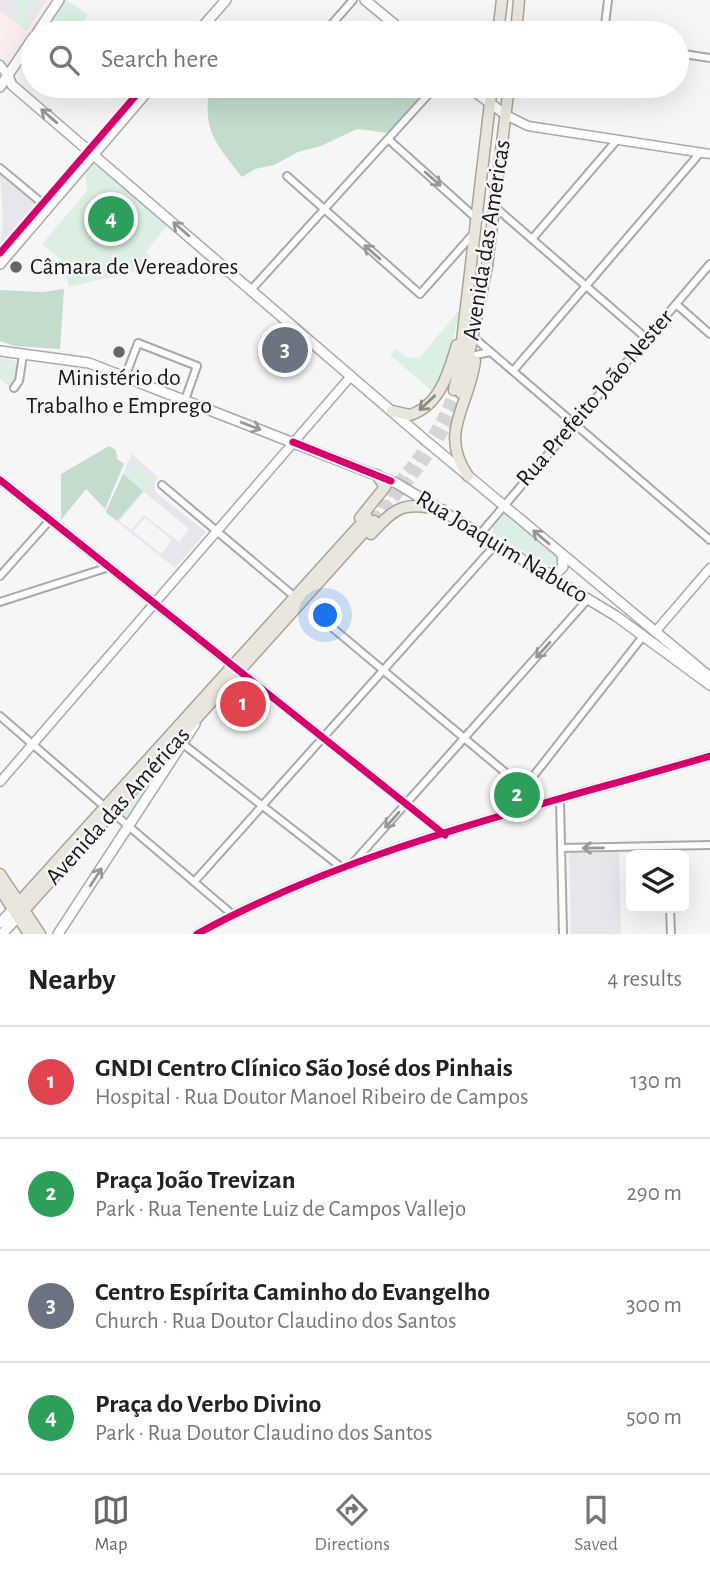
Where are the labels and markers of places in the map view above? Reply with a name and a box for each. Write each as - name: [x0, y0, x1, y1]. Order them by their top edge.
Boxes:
- pin: 4: [88, 193, 134, 245]
- place label: Câmara de Vereadores: [30, 255, 238, 279]
- marker: Câmara de Vereadores: [8, 259, 24, 275]
- pin: 3: [262, 324, 308, 376]
- marker: Ministério do Trabalho e Emprego: [111, 344, 127, 360]
- place label: Ministério do Trabalho e Emprego: [26, 366, 212, 418]
- pin: 1: [220, 678, 266, 730]
- pin: 2: [494, 769, 540, 821]

